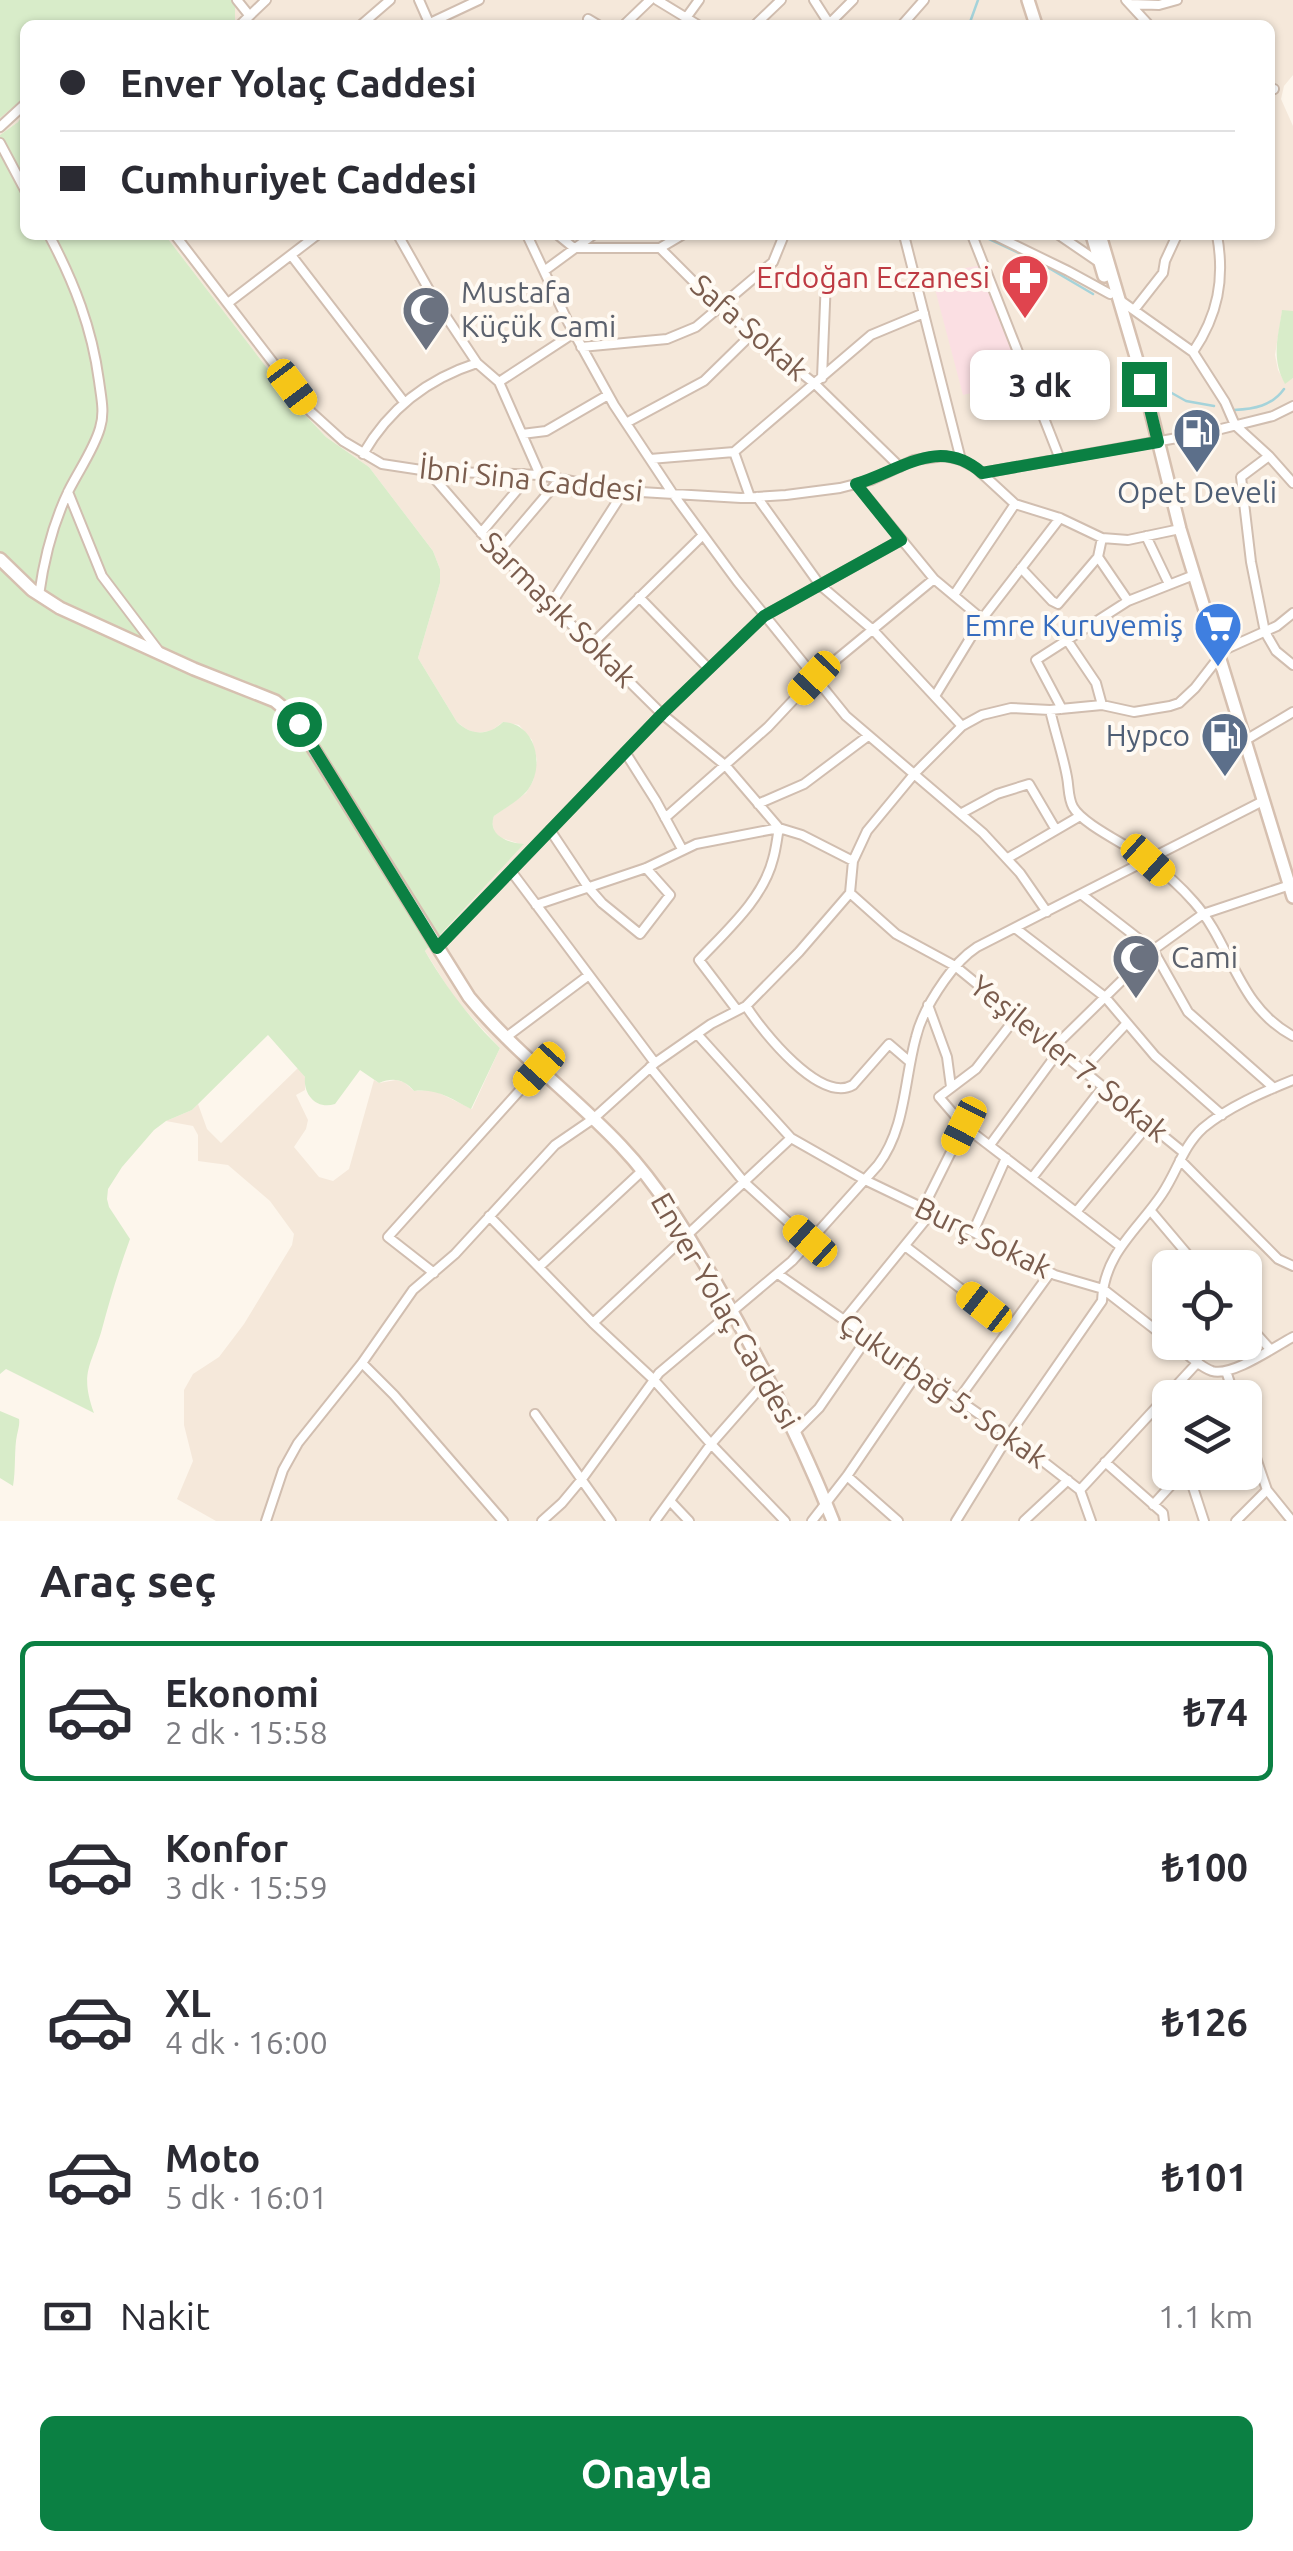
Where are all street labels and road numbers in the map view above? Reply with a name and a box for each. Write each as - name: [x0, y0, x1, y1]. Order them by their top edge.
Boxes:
- street label: Safa Sokak: [684, 267, 815, 387]
- street label: İbni Sina Caddesi: [418, 450, 645, 508]
- street label: Sarmaşık Sokak: [474, 525, 643, 694]
- street label: Yeşilevler 7. Sokak: [964, 968, 1175, 1148]
- street label: Enver Yolaç Caddesi: [644, 1186, 807, 1435]
- street label: Burç Sokak: [910, 1190, 1057, 1285]
- street label: Çukurbağ 5. Sokak: [833, 1306, 1054, 1475]

